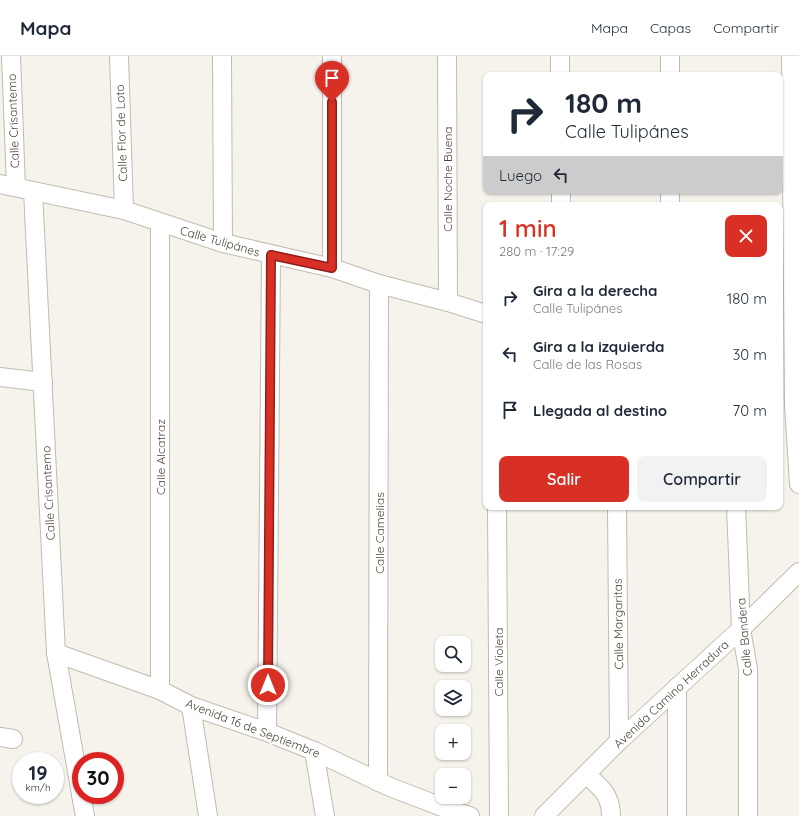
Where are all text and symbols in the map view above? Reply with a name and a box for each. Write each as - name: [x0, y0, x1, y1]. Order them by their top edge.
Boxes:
- text: Mapa: [20, 16, 71, 40]
- text: Mapa: [591, 19, 628, 37]
- text: Capas: [650, 19, 691, 37]
- text: Compartir: [713, 19, 779, 37]
- pin: [315, 61, 349, 102]
- icon: arrive: [321, 67, 343, 89]
- street label: Calle Crisantemo: [4, 74, 22, 168]
- street label: Calle Flor de Loto: [112, 84, 130, 182]
- text: 180 m: [565, 85, 642, 120]
- icon: right: [499, 88, 551, 140]
- text: Calle Tulipánes: [565, 120, 689, 143]
- street label: Calle Noche Buena: [440, 126, 455, 232]
- icon: left: [550, 164, 572, 186]
- text: Luego: [499, 166, 542, 185]
- text: 1 min: [499, 213, 557, 243]
- button: close: [725, 215, 767, 257]
- street label: Calle Tulipánes: [178, 222, 262, 260]
- text: 280 m · 17:29: [499, 243, 574, 259]
- text: Gira a la derecha: [533, 281, 658, 300]
- icon: right: [499, 287, 521, 309]
- text: 180 m: [727, 289, 767, 308]
- text: Calle Tulipánes: [533, 300, 622, 316]
- text: Gira a la izquierda: [533, 337, 665, 356]
- icon: left: [499, 343, 521, 365]
- text: 30 m: [732, 345, 767, 364]
- text: Calle de las Rosas: [533, 356, 642, 372]
- icon: arrive: [499, 399, 521, 421]
- text: Llegada al destino: [533, 401, 667, 420]
- text: 70 m: [733, 401, 767, 420]
- street label: Calle Alcatraz: [153, 419, 168, 495]
- street label: Calle Crisantemo: [38, 445, 58, 541]
- button: Salir: [499, 456, 629, 502]
- button: Compartir: [637, 456, 767, 502]
- street label: Calle Camelias: [372, 492, 387, 574]
- street label: Calle Margaritas: [610, 578, 626, 670]
- street label: Calle Bandera: [733, 597, 755, 677]
- street label: Calle Violeta: [491, 627, 506, 697]
- map controls: [435, 636, 471, 804]
- button: search: [435, 636, 471, 672]
- street label: Avenida Camino Herradura: [610, 637, 732, 751]
- position arrow: [247, 664, 289, 706]
- button: layers: [435, 680, 471, 716]
- street label: Avenida 16 de Septiembre: [184, 695, 323, 761]
- button: +: [435, 724, 471, 760]
- speed limit sign: 30: [72, 752, 124, 804]
- text: 19: [28, 760, 48, 785]
- button: −: [435, 768, 471, 804]
- text: km/h: [25, 781, 51, 794]

